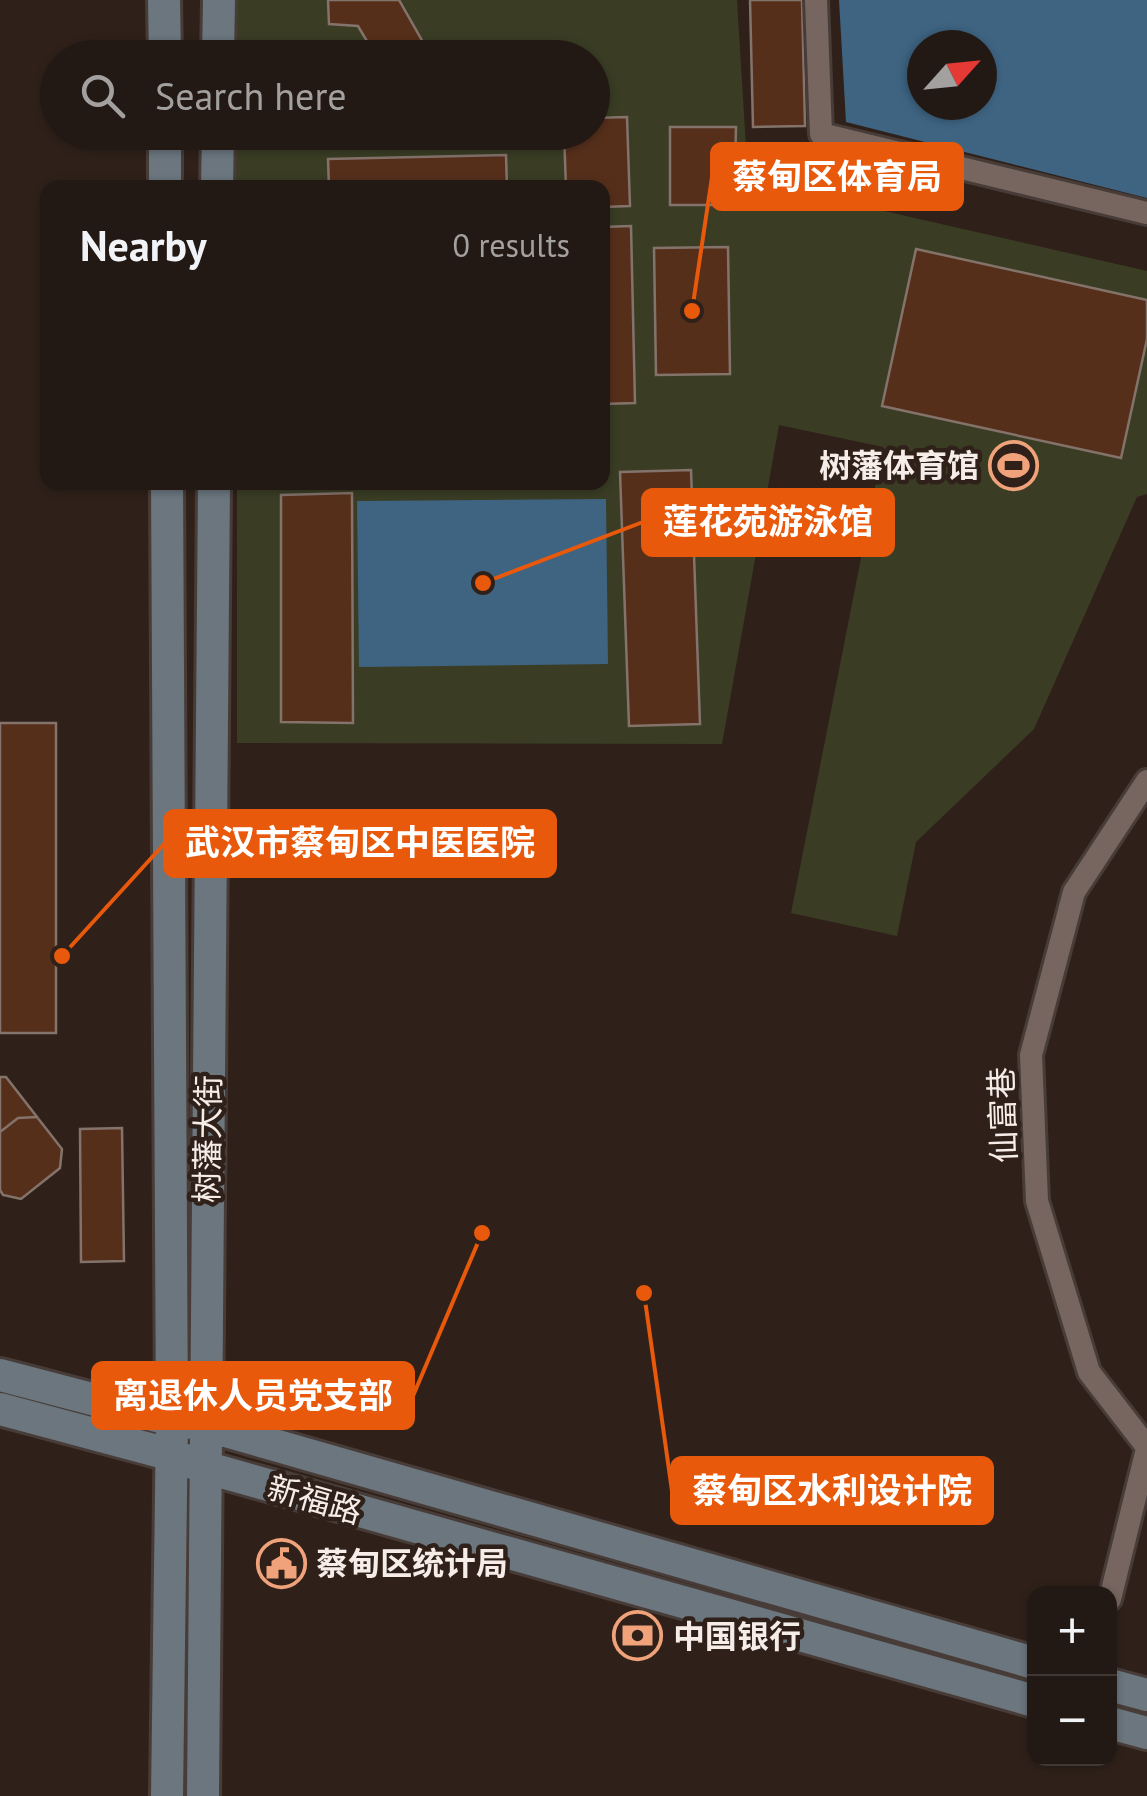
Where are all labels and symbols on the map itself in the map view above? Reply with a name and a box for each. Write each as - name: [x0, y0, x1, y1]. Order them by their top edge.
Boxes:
- north arrow: [907, 30, 997, 120]
- callout: 蔡甸区体育局: [712, 144, 962, 209]
- text: 蔡甸区体育局: [732, 153, 942, 199]
- sports icon: 树藩体育馆: [988, 439, 1040, 491]
- place label: 树藩体育馆: [819, 444, 979, 486]
- callout: 莲花苑游泳馆: [643, 490, 893, 555]
- text: 莲花苑游泳馆: [663, 498, 873, 544]
- callout: 武汉市蔡甸区中医医院: [165, 811, 555, 876]
- text: 武汉市蔡甸区中医医院: [185, 819, 535, 865]
- street label: 仙富巷: [979, 1066, 1025, 1164]
- street label: 树藩大街: [185, 1075, 229, 1203]
- callout: 离退休人员党支部: [93, 1363, 413, 1428]
- text: 离退休人员党支部: [113, 1372, 393, 1418]
- callout: 蔡甸区水利设计院: [672, 1458, 992, 1523]
- street label: 新福路: [263, 1466, 367, 1532]
- text: 蔡甸区水利设计院: [692, 1467, 972, 1513]
- public building icon: 蔡甸区统计局: [255, 1537, 307, 1589]
- place label: 蔡甸区统计局: [316, 1542, 508, 1584]
- bank icon: 中国银行: [612, 1610, 664, 1662]
- place label: 中国银行: [673, 1615, 801, 1657]

